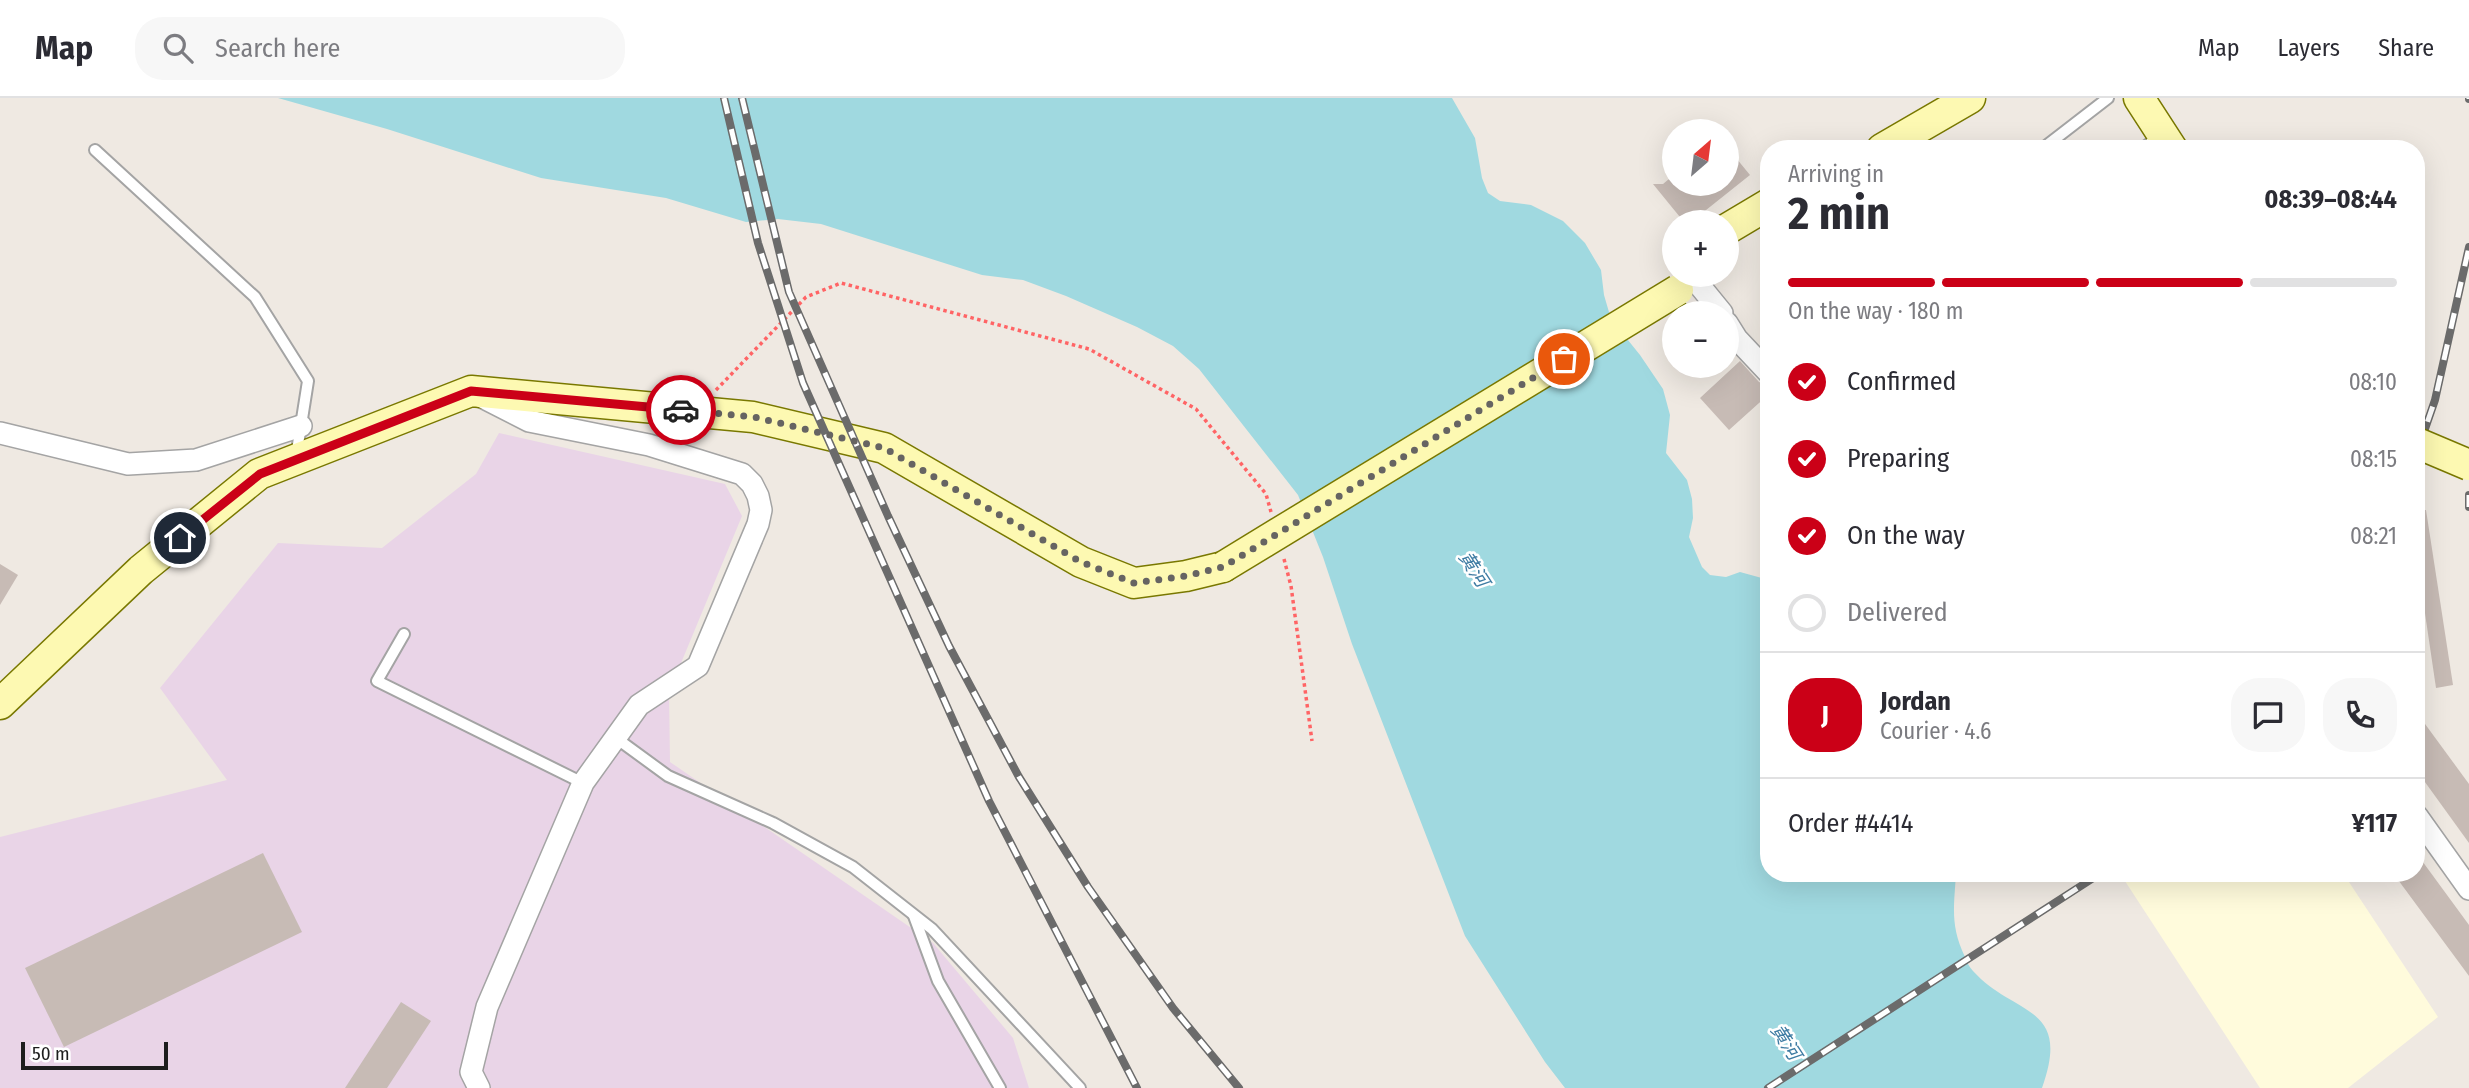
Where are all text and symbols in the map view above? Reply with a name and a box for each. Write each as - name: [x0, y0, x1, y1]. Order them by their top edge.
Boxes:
- search box: [135, 17, 625, 80]
- text: Map: [35, 28, 93, 68]
- icon: search: [159, 29, 197, 67]
- text: Search here: [215, 33, 340, 64]
- text: Map: [2198, 34, 2240, 62]
- text: Layers: [2278, 34, 2340, 62]
- text: Share: [2378, 34, 2434, 62]
- north arrow: [1662, 119, 1740, 196]
- map controls: [1662, 119, 1739, 378]
- text: Arriving in: [1788, 160, 1884, 188]
- text: 08:39–08:44: [2264, 184, 2397, 215]
- text: 2 min: [1788, 186, 1890, 241]
- button: +: [1662, 210, 1739, 287]
- text: On the way · 180 m: [1788, 297, 1964, 325]
- button: −: [1662, 301, 1739, 378]
- pin: [1534, 329, 1594, 389]
- icon: bag: [1545, 340, 1583, 378]
- icon: check: [1788, 363, 1826, 401]
- text: Confirmed: [1847, 366, 1957, 397]
- text: 08:10: [2349, 368, 2397, 396]
- courier: [646, 375, 716, 445]
- icon: car: [662, 391, 700, 429]
- icon: check: [1788, 440, 1826, 478]
- text: Preparing: [1847, 443, 1949, 474]
- text: 08:15: [2350, 445, 2397, 473]
- pin: [150, 508, 210, 568]
- icon: check: [1788, 517, 1826, 555]
- icon: home: [161, 519, 199, 557]
- text: On the way: [1847, 520, 1965, 551]
- text: 08:21: [2350, 522, 2397, 550]
- water label: 黄河: [1454, 547, 1496, 595]
- text: Delivered: [1847, 597, 1948, 628]
- button: chat: [2231, 678, 2305, 752]
- button: phone: [2323, 678, 2397, 752]
- text: Jordan: [1880, 686, 1951, 717]
- text: J: [1821, 700, 1829, 731]
- text: Courier · 4.6: [1880, 717, 1991, 745]
- text: Order #4414: [1788, 808, 1913, 839]
- text: ¥117: [2352, 808, 2397, 839]
- water label: 黄河: [1766, 1020, 1808, 1068]
- scale bar: [21, 1039, 168, 1071]
- text: 50 m: [32, 1042, 70, 1065]

